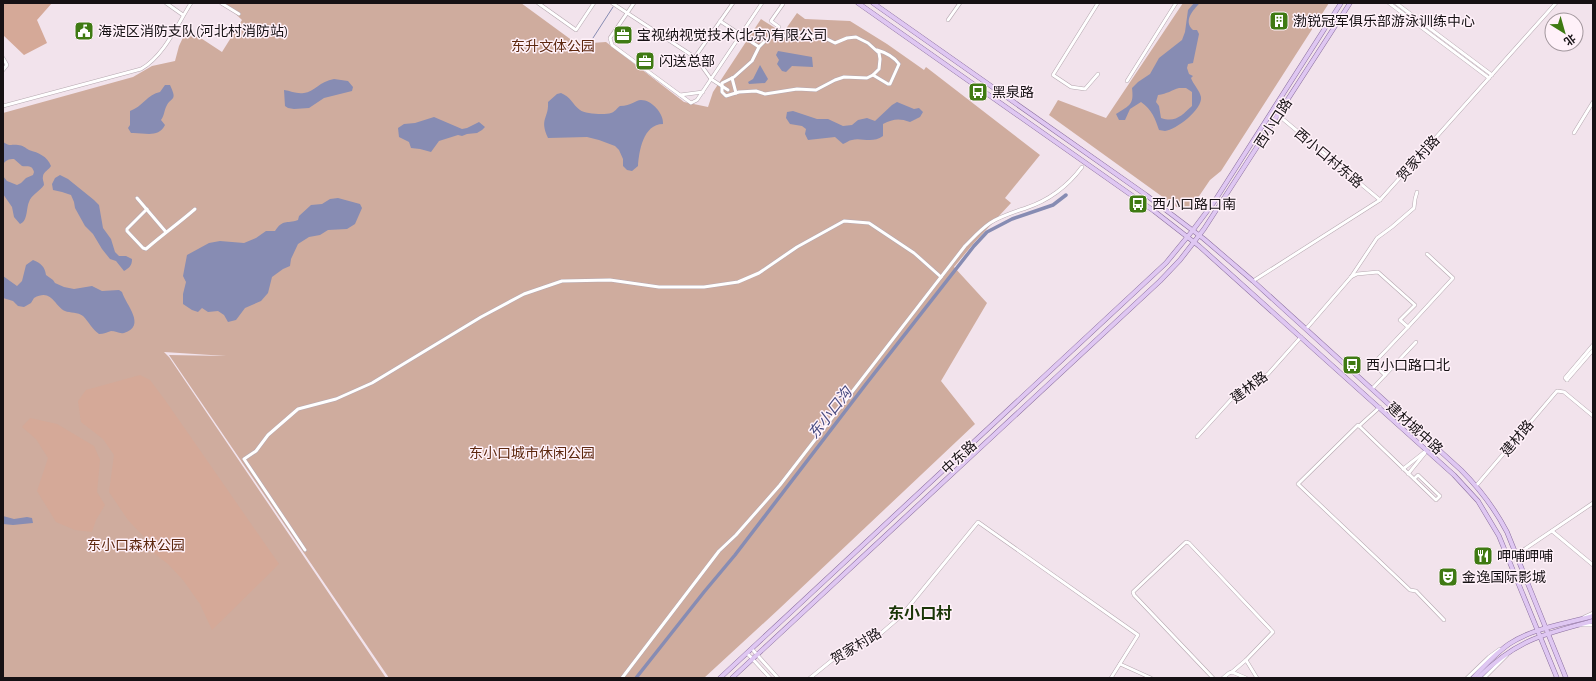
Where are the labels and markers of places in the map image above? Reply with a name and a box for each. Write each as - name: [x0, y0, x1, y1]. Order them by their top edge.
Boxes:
- building icon: 渤锐冠军俱乐部游泳训练中心: [1268, 10, 1290, 32]
- place label: 渤锐冠军俱乐部游泳训练中心: [1293, 14, 1475, 29]
- public building icon: 海淀区消防支队(河北村消防站): [73, 20, 95, 42]
- place label: 海淀区消防支队(河北村消防站): [98, 23, 288, 39]
- office icon: 宝视纳视觉技术(北京)有限公司: [612, 24, 634, 46]
- place label: 宝视纳视觉技术(北京)有限公司: [637, 27, 827, 43]
- office icon: 闪送总部: [634, 50, 656, 72]
- place label: 闪送总部: [659, 54, 715, 69]
- bus stop icon: 黑泉路: [967, 81, 989, 103]
- place label: 黑泉路: [992, 84, 1034, 100]
- bus stop icon: 西小口路口南: [1127, 193, 1149, 215]
- place label: 西小口路口南: [1152, 197, 1236, 212]
- bus stop icon: 西小口路口北: [1341, 354, 1363, 376]
- place label: 西小口路口北: [1366, 357, 1450, 373]
- restaurant icon: 呷哺呷哺: [1472, 545, 1494, 567]
- place label: 呷哺呷哺: [1497, 549, 1553, 564]
- theatre icon: 金逸国际影城: [1437, 566, 1459, 588]
- place label: 金逸国际影城: [1462, 570, 1546, 585]

